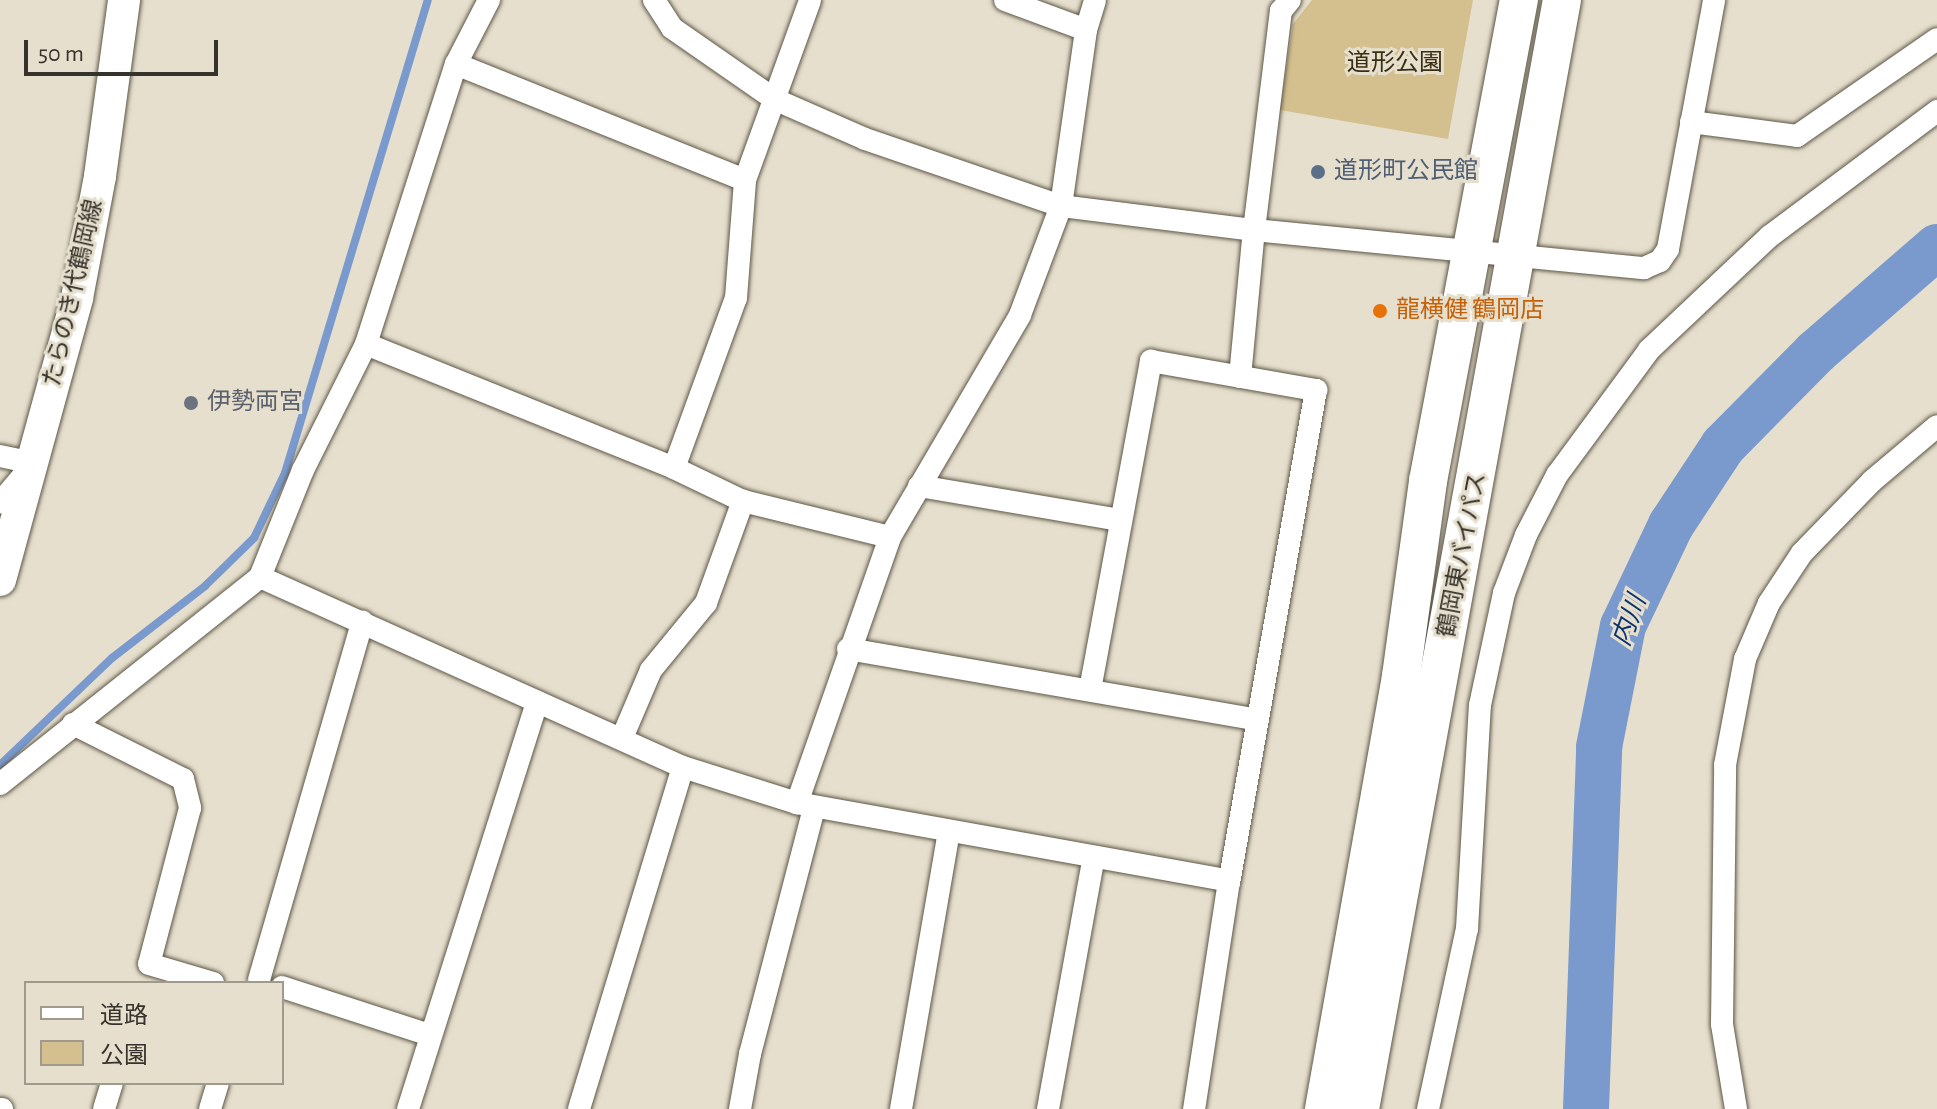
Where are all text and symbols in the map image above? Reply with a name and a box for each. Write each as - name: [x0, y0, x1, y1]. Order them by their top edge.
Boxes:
- scale bar: [28, 24, 222, 74]
- text: 50 m: [38, 42, 84, 66]
- park label: 道形公園: [1347, 50, 1443, 78]
- place label: 道形町公民館: [1334, 158, 1478, 186]
- marker: 道形町公民館: [1309, 163, 1327, 181]
- street label: たらのき代鶴岡線: [38, 196, 110, 390]
- place label: 龍横健 鶴岡店: [1396, 297, 1544, 325]
- marker: 龍横健 鶴岡店: [1371, 302, 1389, 320]
- place label: 伊勢両宮: [207, 389, 303, 417]
- marker: 伊勢両宮: [182, 394, 200, 412]
- street label: 鶴岡東バイパス: [1433, 470, 1493, 640]
- water label: 内川: [1606, 591, 1654, 651]
- legend: [24, 981, 284, 1085]
- text: 道路: [100, 1004, 148, 1028]
- text: 公園: [100, 1044, 148, 1068]

